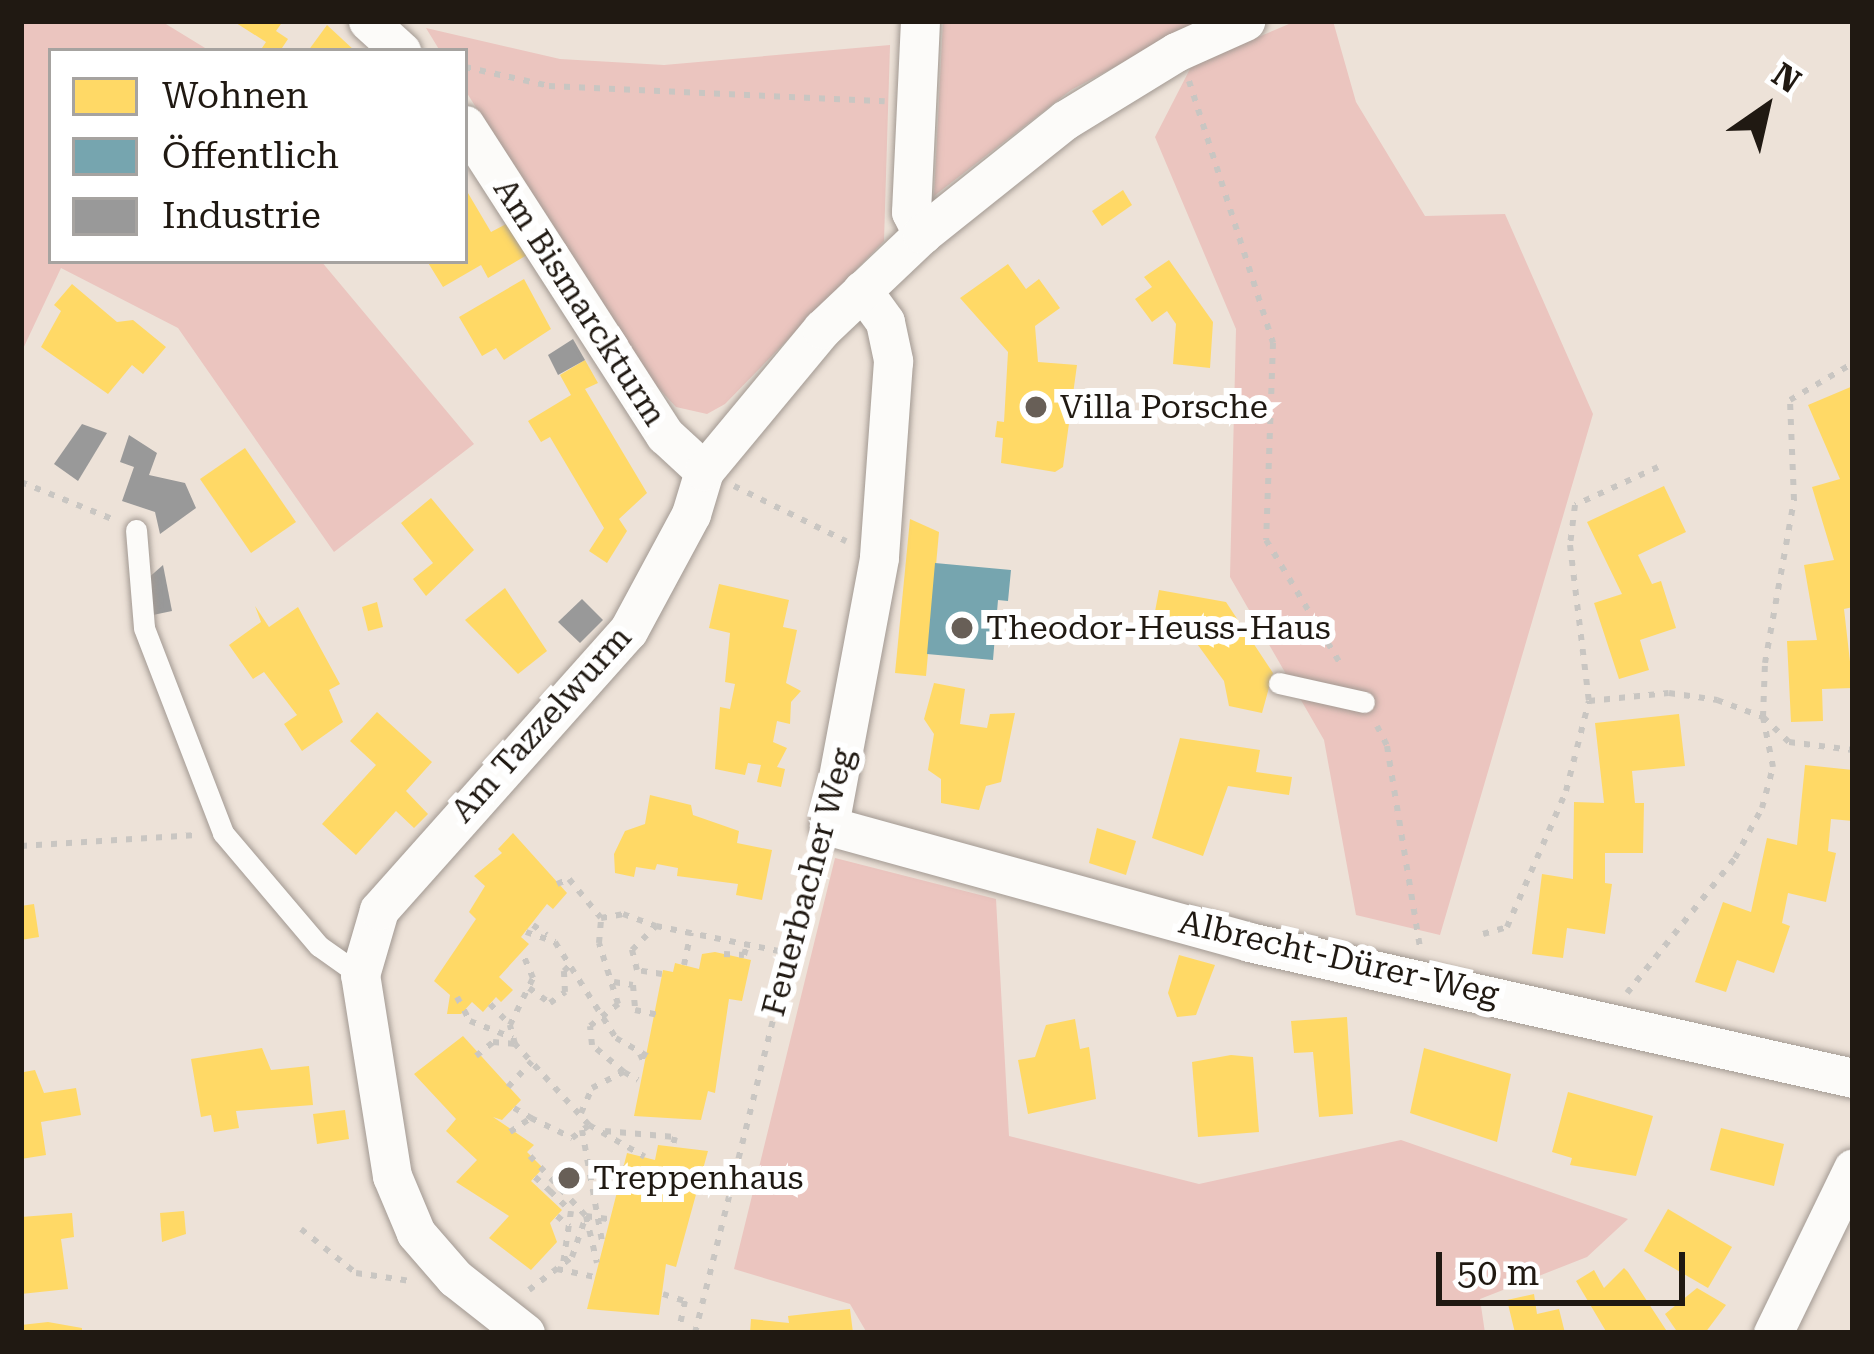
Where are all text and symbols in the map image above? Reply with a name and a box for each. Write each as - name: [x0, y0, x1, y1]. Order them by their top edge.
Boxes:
- legend: [48, 48, 468, 264]
- north arrow: [1706, 48, 1826, 168]
- text: N: [1765, 54, 1808, 101]
- text: Wohnen: [162, 75, 309, 117]
- text: Öffentlich: [162, 135, 339, 177]
- street label: Am Bismarckturm: [485, 171, 675, 433]
- text: Industrie: [162, 195, 321, 237]
- place label: Villa Porsche: [1060, 387, 1268, 427]
- marker: Villa Porsche: [1023, 394, 1049, 420]
- place label: Theodor-Heuss-Haus: [986, 608, 1331, 648]
- marker: Theodor-Heuss-Haus: [949, 615, 975, 641]
- street label: Am Tazzelwurm: [443, 618, 639, 830]
- street label: Feuerbacher Weg: [753, 744, 863, 1020]
- street label: Albrecht-Dürer-Weg: [1175, 902, 1503, 1014]
- place label: Treppenhaus: [593, 1158, 803, 1198]
- marker: Treppenhaus: [556, 1165, 582, 1191]
- scale bar: [1442, 1228, 1691, 1302]
- text: 50 m: [1457, 1252, 1539, 1294]

